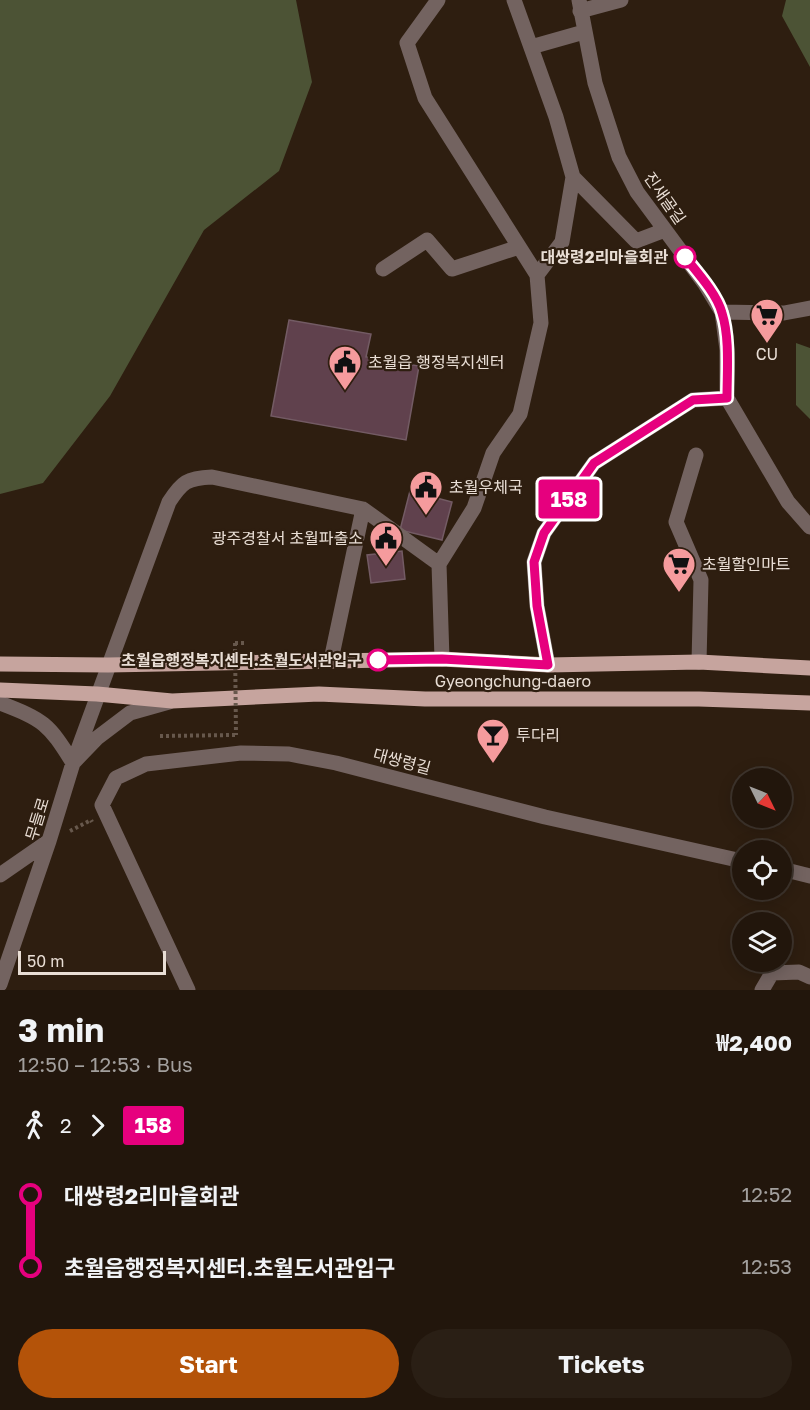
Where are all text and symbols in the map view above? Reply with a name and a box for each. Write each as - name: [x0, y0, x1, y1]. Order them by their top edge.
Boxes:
- street label: 진새골길: [640, 168, 690, 228]
- marker: 대쌍령2리마을회관: [674, 246, 696, 268]
- place label: 대쌍령2리마을회관: [540, 247, 668, 267]
- supermarket icon: CU: [749, 297, 785, 344]
- public building icon: 초월읍 행정복지센터: [327, 344, 363, 391]
- place label: CU: [756, 344, 778, 364]
- place label: 초월읍 행정복지센터: [368, 352, 504, 372]
- public building icon: 초월우체국: [408, 469, 444, 516]
- place label: 초월우체국: [449, 477, 523, 497]
- line badge: 158: [534, 480, 604, 518]
- text: 158: [550, 486, 588, 512]
- public building icon: 광주경찰서 초월파출소: [368, 520, 404, 567]
- place label: 광주경찰서 초월파출소: [212, 528, 363, 548]
- supermarket icon: 초월할인마트: [661, 546, 697, 593]
- place label: 초월할인마트: [702, 554, 790, 574]
- marker: 초월읍행정복지센터.초월도서관입구: [367, 649, 389, 671]
- place label: 초월읍행정복지센터.초월도서관입구: [121, 650, 362, 670]
- street label: Gyeongchung-daero: [435, 671, 591, 691]
- bar icon: 투다리: [475, 717, 511, 764]
- place label: 투다리: [516, 725, 560, 745]
- street label: 대쌍령길: [371, 744, 433, 778]
- north arrow: [732, 768, 792, 828]
- map controls: [732, 768, 792, 972]
- street label: 무들로: [21, 795, 53, 843]
- button: locate: [732, 840, 792, 900]
- button: layers: [732, 912, 792, 972]
- scale bar: [18, 948, 166, 976]
- text: 50 m: [27, 951, 64, 971]
- text: 3 min: [18, 1010, 104, 1049]
- text: ₩2,400: [716, 1029, 792, 1056]
- text: 12:50 – 12:53 · Bus: [18, 1052, 193, 1076]
- icon: walk: [18, 1109, 51, 1142]
- icon: forward: [81, 1109, 114, 1142]
- text: 158: [135, 1112, 172, 1138]
- text: 2: [60, 1113, 72, 1137]
- text: 대쌍령2리마을회관: [64, 1182, 239, 1209]
- text: 12:52: [742, 1182, 792, 1206]
- text: 초월읍행정복지센터.초월도서관입구: [64, 1254, 395, 1281]
- text: 12:53: [741, 1254, 792, 1278]
- button: Start: [18, 1329, 399, 1398]
- button: Tickets: [411, 1329, 792, 1398]

